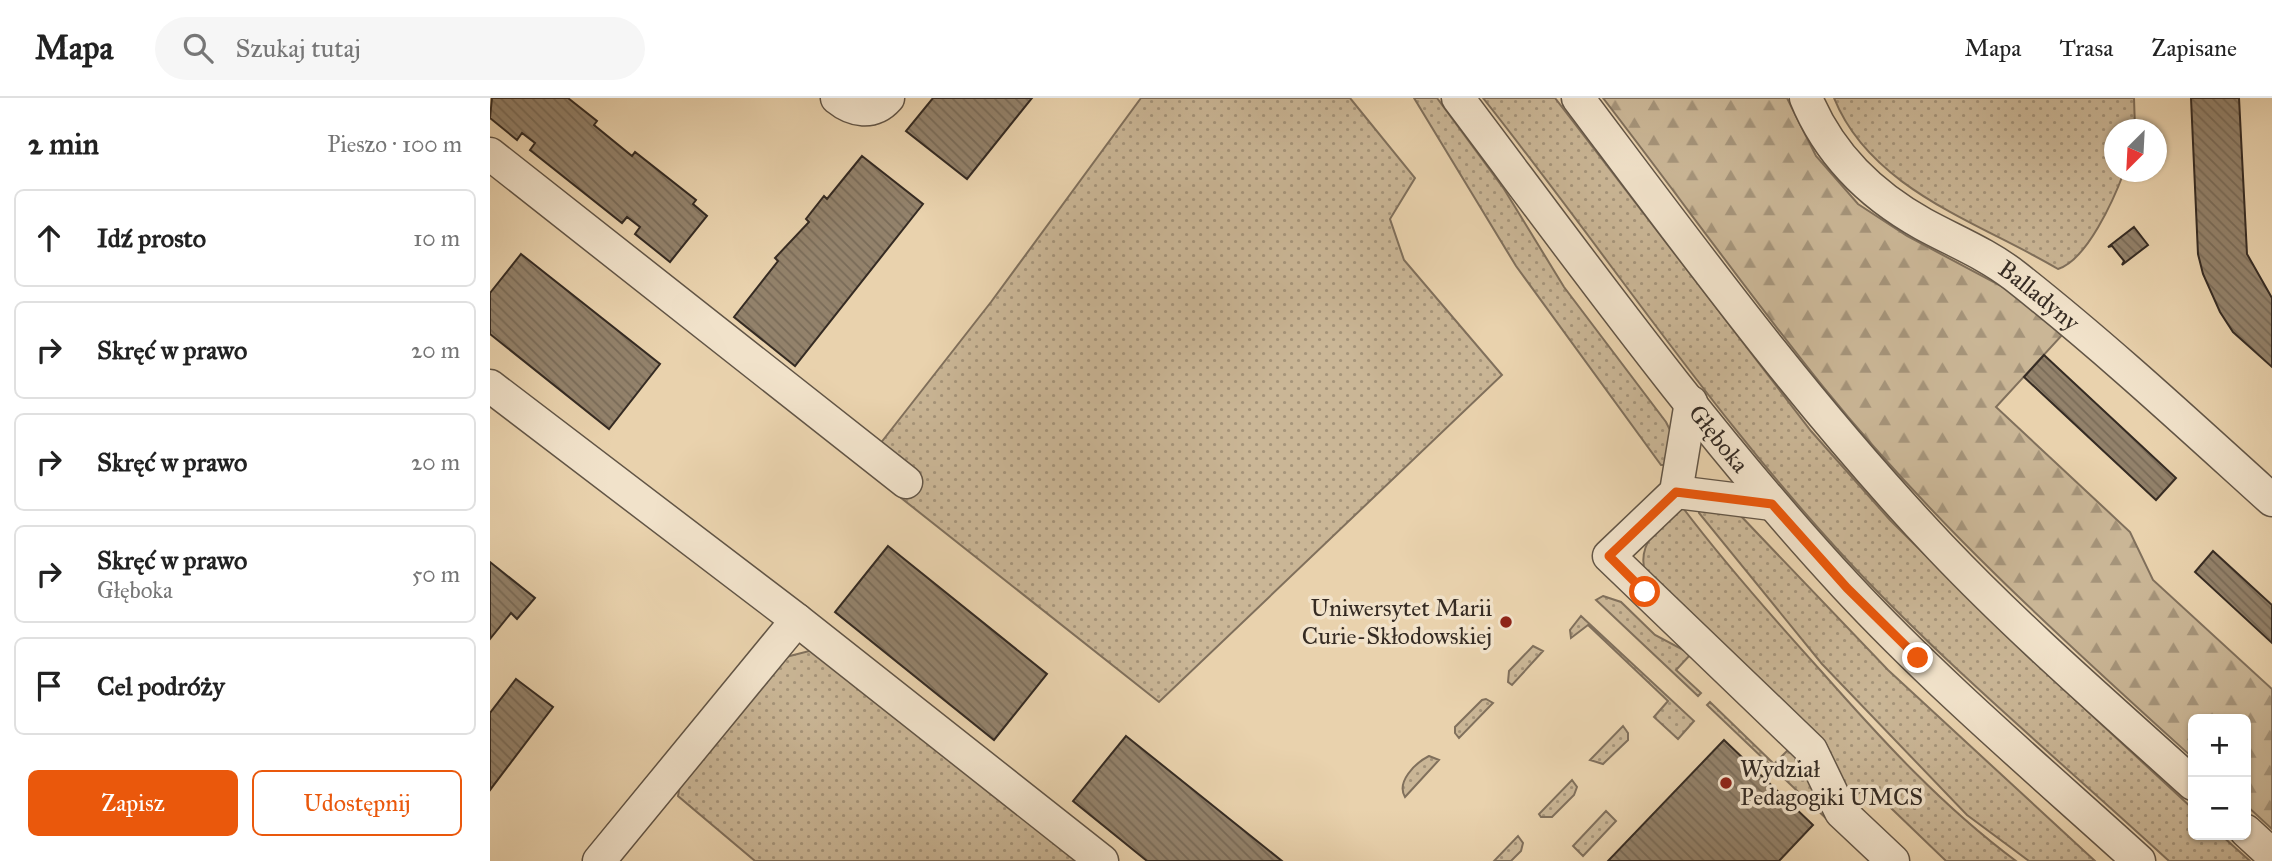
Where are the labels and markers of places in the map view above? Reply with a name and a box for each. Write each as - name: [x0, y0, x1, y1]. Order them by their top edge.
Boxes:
- place label: Uniwersytet Marii Curie-Skłodowskiej: [1302, 593, 1492, 651]
- marker: Uniwersytet Marii Curie-Skłodowskiej: [1498, 614, 1514, 630]
- place label: Wydział Pedagogiki UMCS: [1740, 754, 1923, 812]
- marker: Wydział Pedagogiki UMCS: [1718, 775, 1734, 791]

